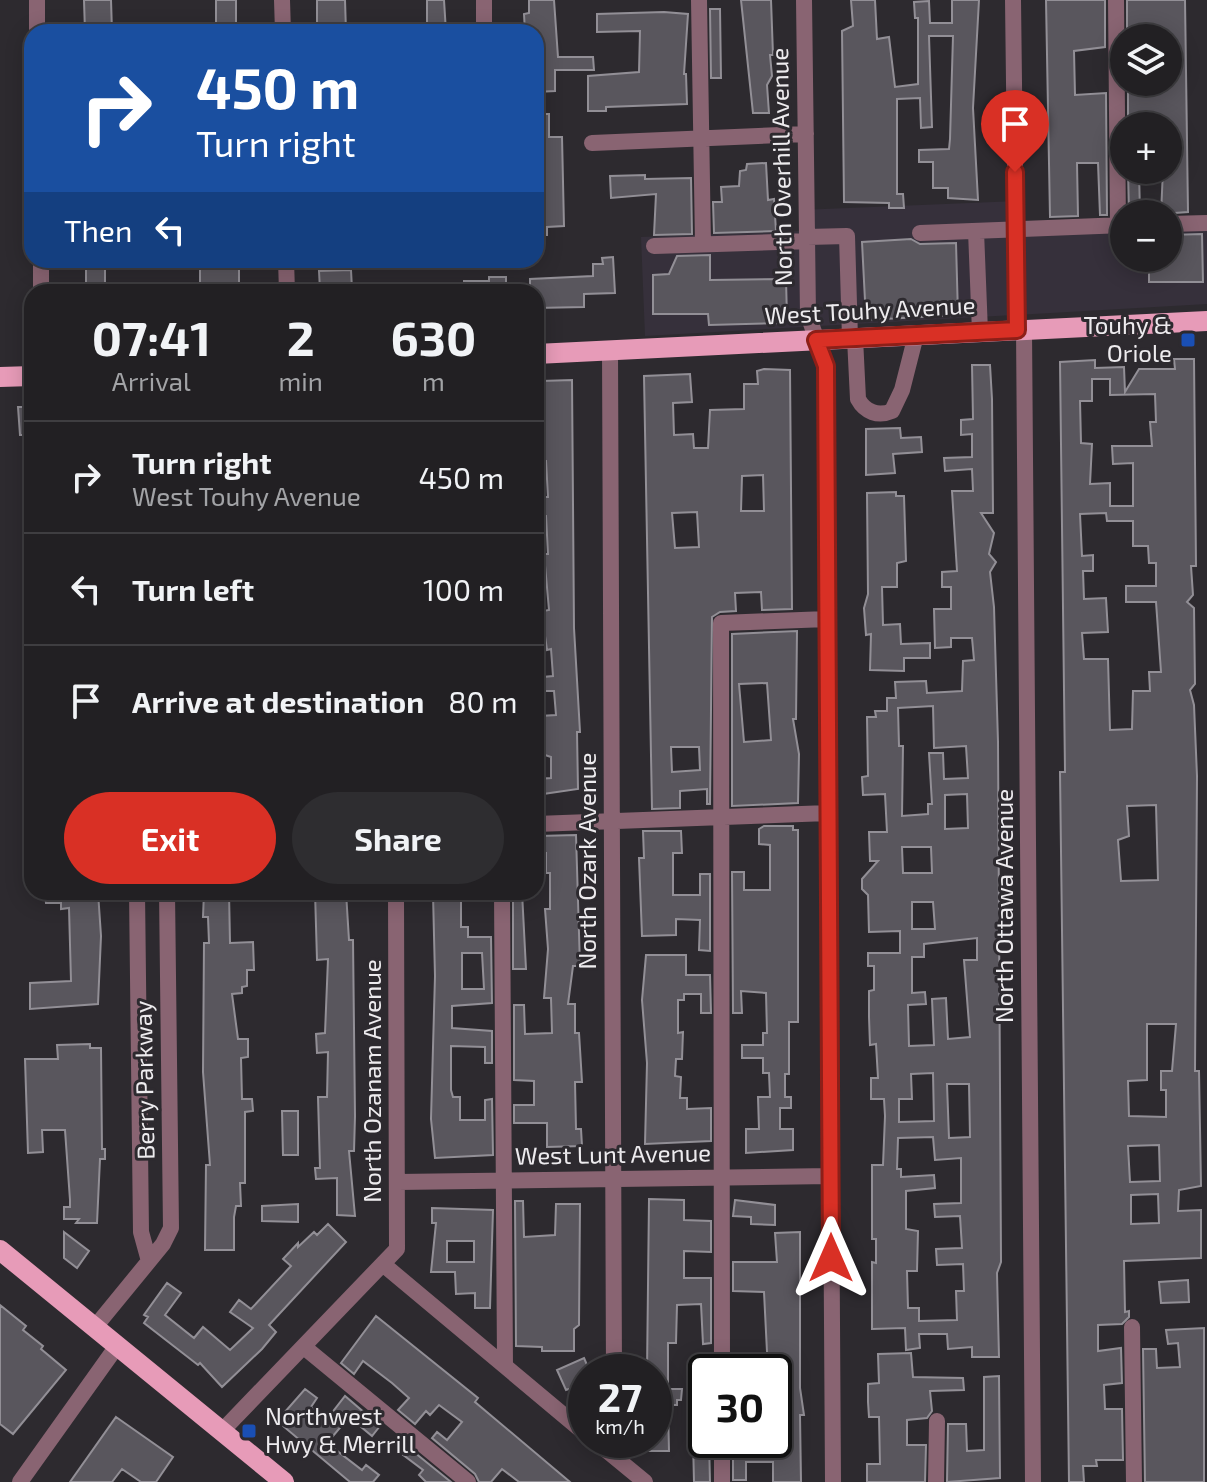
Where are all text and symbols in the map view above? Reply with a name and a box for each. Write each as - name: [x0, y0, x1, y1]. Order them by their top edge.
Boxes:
- map controls: [1110, 24, 1182, 272]
- button: layers: [1110, 24, 1182, 96]
- street label: North Overhill Avenue: [764, 48, 797, 287]
- text: 450 m: [196, 53, 359, 120]
- icon: right: [64, 56, 168, 160]
- pin: [981, 90, 1049, 172]
- icon: arrive: [993, 102, 1037, 146]
- button: +: [1110, 112, 1182, 184]
- text: Turn right: [196, 121, 356, 164]
- button: −: [1110, 200, 1182, 272]
- icon: left: [148, 208, 192, 252]
- text: Then: [64, 212, 132, 248]
- street label: West Touhy Avenue: [764, 289, 976, 330]
- text: 07:41: [92, 308, 211, 366]
- text: 2: [287, 308, 315, 366]
- text: 630: [391, 308, 476, 366]
- place label: Touhy & Oriole: [1083, 310, 1172, 367]
- marker: Touhy & Oriole: [1179, 331, 1197, 349]
- text: Arrival: [112, 365, 191, 396]
- text: min: [279, 365, 323, 396]
- text: m: [422, 365, 445, 396]
- text: Turn right: [132, 444, 272, 480]
- icon: right: [64, 455, 108, 499]
- text: 450 m: [418, 459, 504, 495]
- text: West Touhy Avenue: [132, 480, 361, 511]
- icon: left: [64, 567, 108, 611]
- text: Turn left: [132, 571, 254, 607]
- text: 100 m: [423, 571, 504, 607]
- icon: arrive: [64, 679, 108, 723]
- text: Arrive at destination: [132, 683, 424, 719]
- text: 80 m: [448, 683, 518, 719]
- street label: North Ozark Avenue: [572, 753, 601, 969]
- street label: North Ottawa Avenue: [989, 789, 1018, 1023]
- button: Exit: [64, 792, 276, 884]
- button: Share: [292, 792, 504, 884]
- street label: North Ozanam Avenue: [357, 959, 386, 1203]
- street label: Berry Parkway: [128, 1000, 159, 1160]
- street label: West Lunt Avenue: [515, 1137, 711, 1170]
- position arrow: [789, 1216, 873, 1300]
- speed limit sign: 30: [688, 1354, 792, 1458]
- text: 27: [598, 1372, 642, 1420]
- place label: Northwest Hwy & Merrill: [265, 1401, 416, 1458]
- text: km/h: [595, 1414, 645, 1438]
- marker: Northwest Hwy & Merrill: [240, 1422, 258, 1440]

